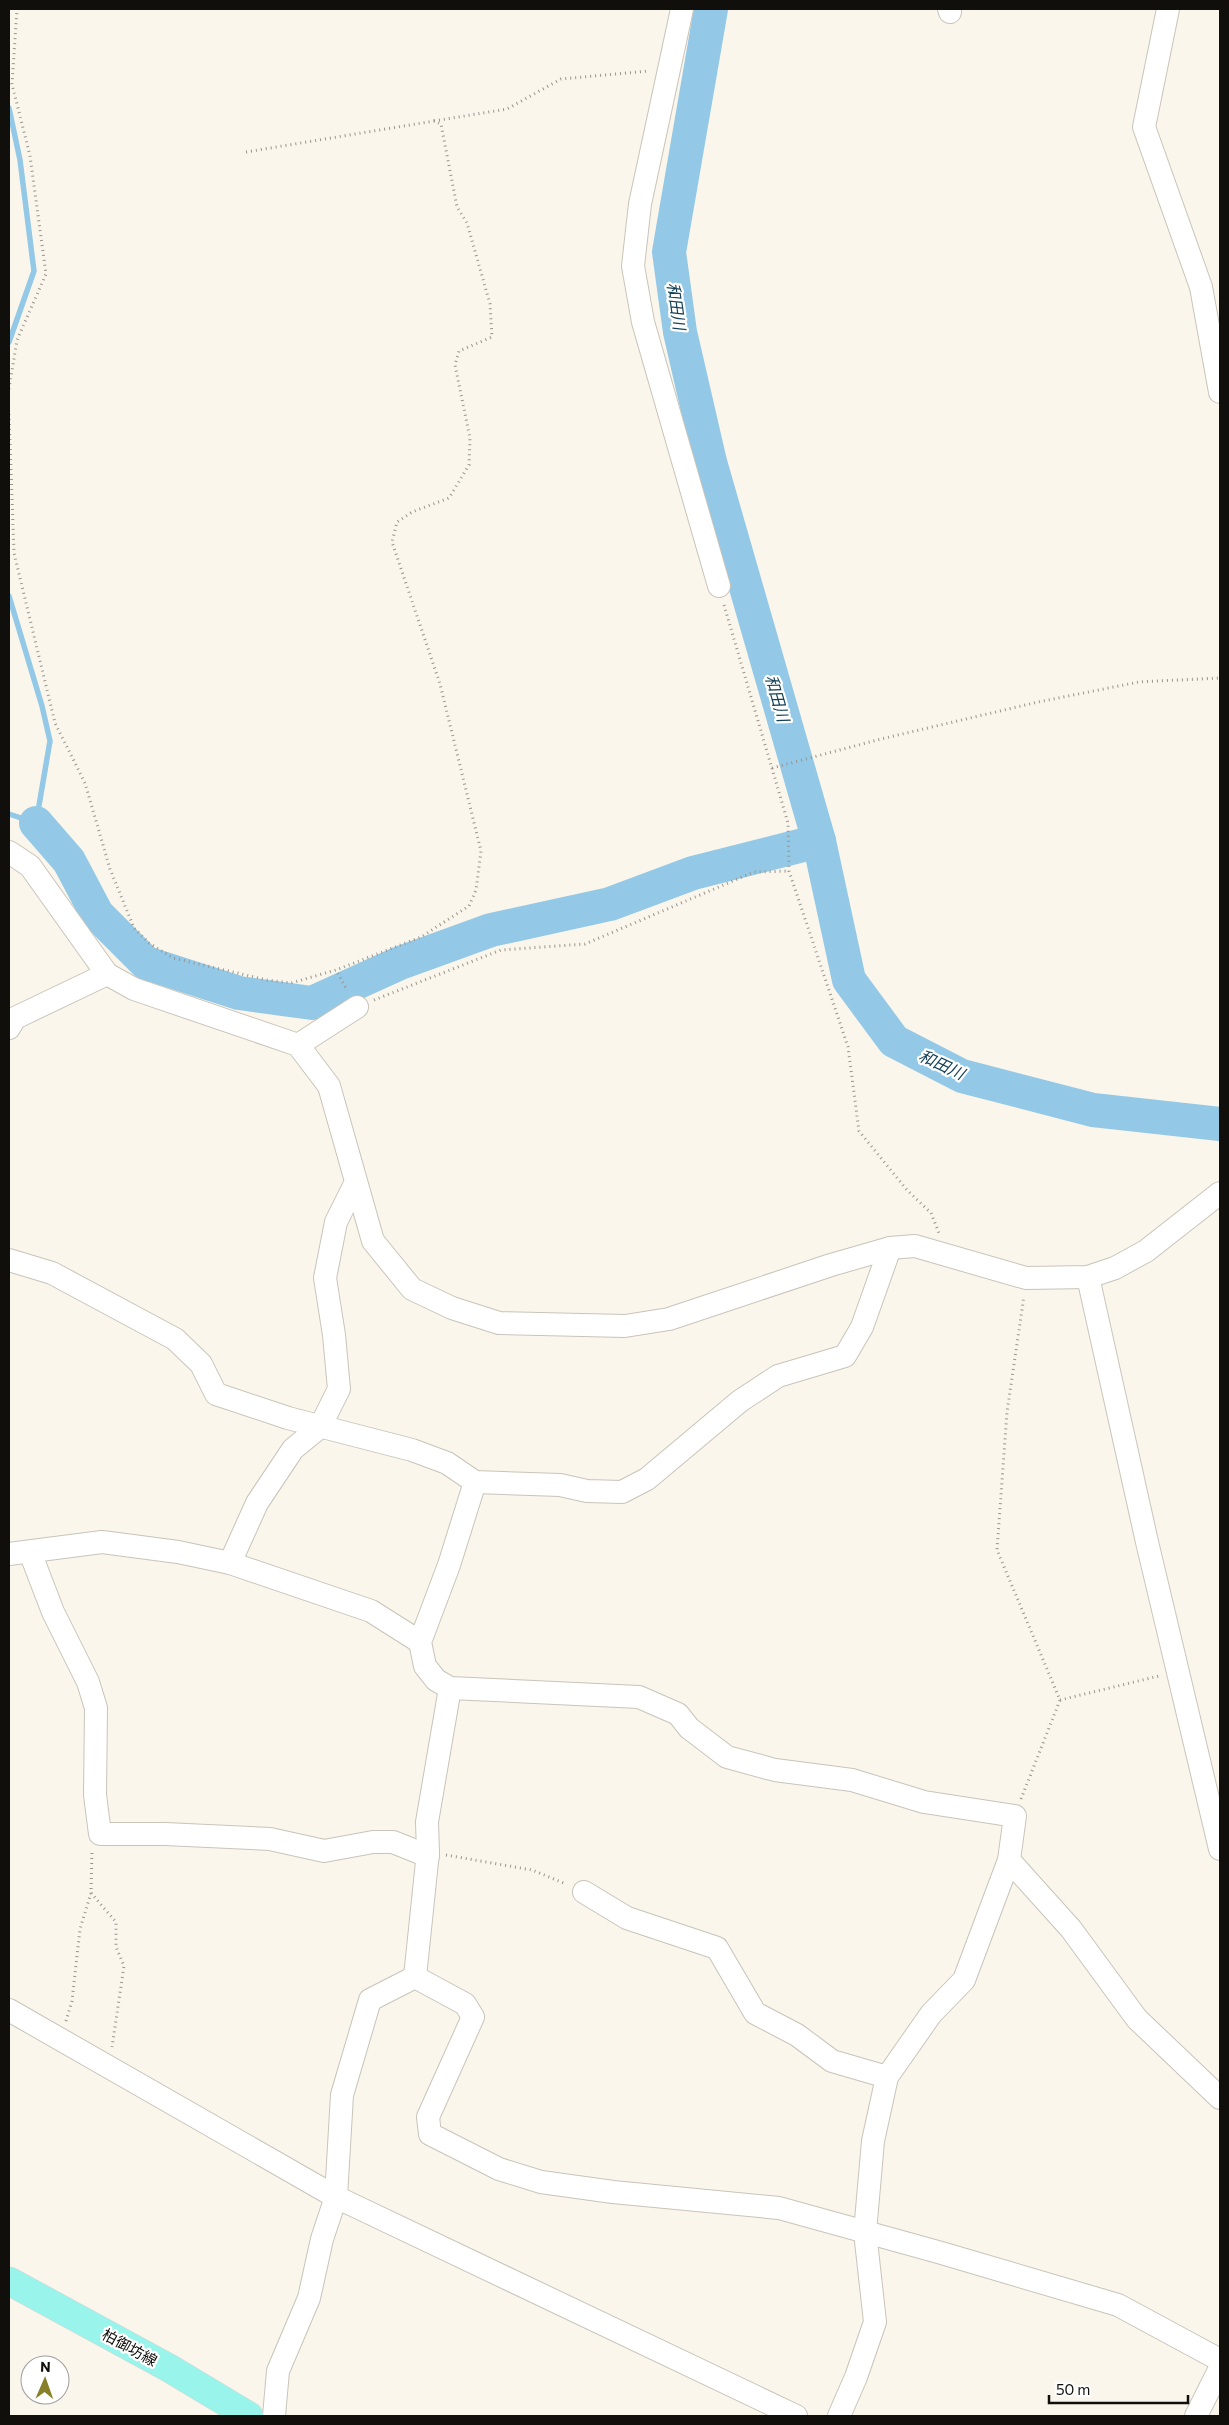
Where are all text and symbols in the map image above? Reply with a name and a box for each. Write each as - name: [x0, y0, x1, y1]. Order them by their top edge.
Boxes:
- water label: 和田川: [664, 281, 690, 333]
- water label: 和田川: [762, 672, 794, 726]
- water label: 和田川: [916, 1045, 970, 1084]
- street label: 柏御坊線: [99, 2325, 161, 2369]
- north arrow: [20, 2355, 70, 2405]
- text: N: [40, 2358, 51, 2375]
- scale bar: [1049, 2372, 1188, 2404]
- text: 50 m: [1056, 2380, 1090, 2398]

